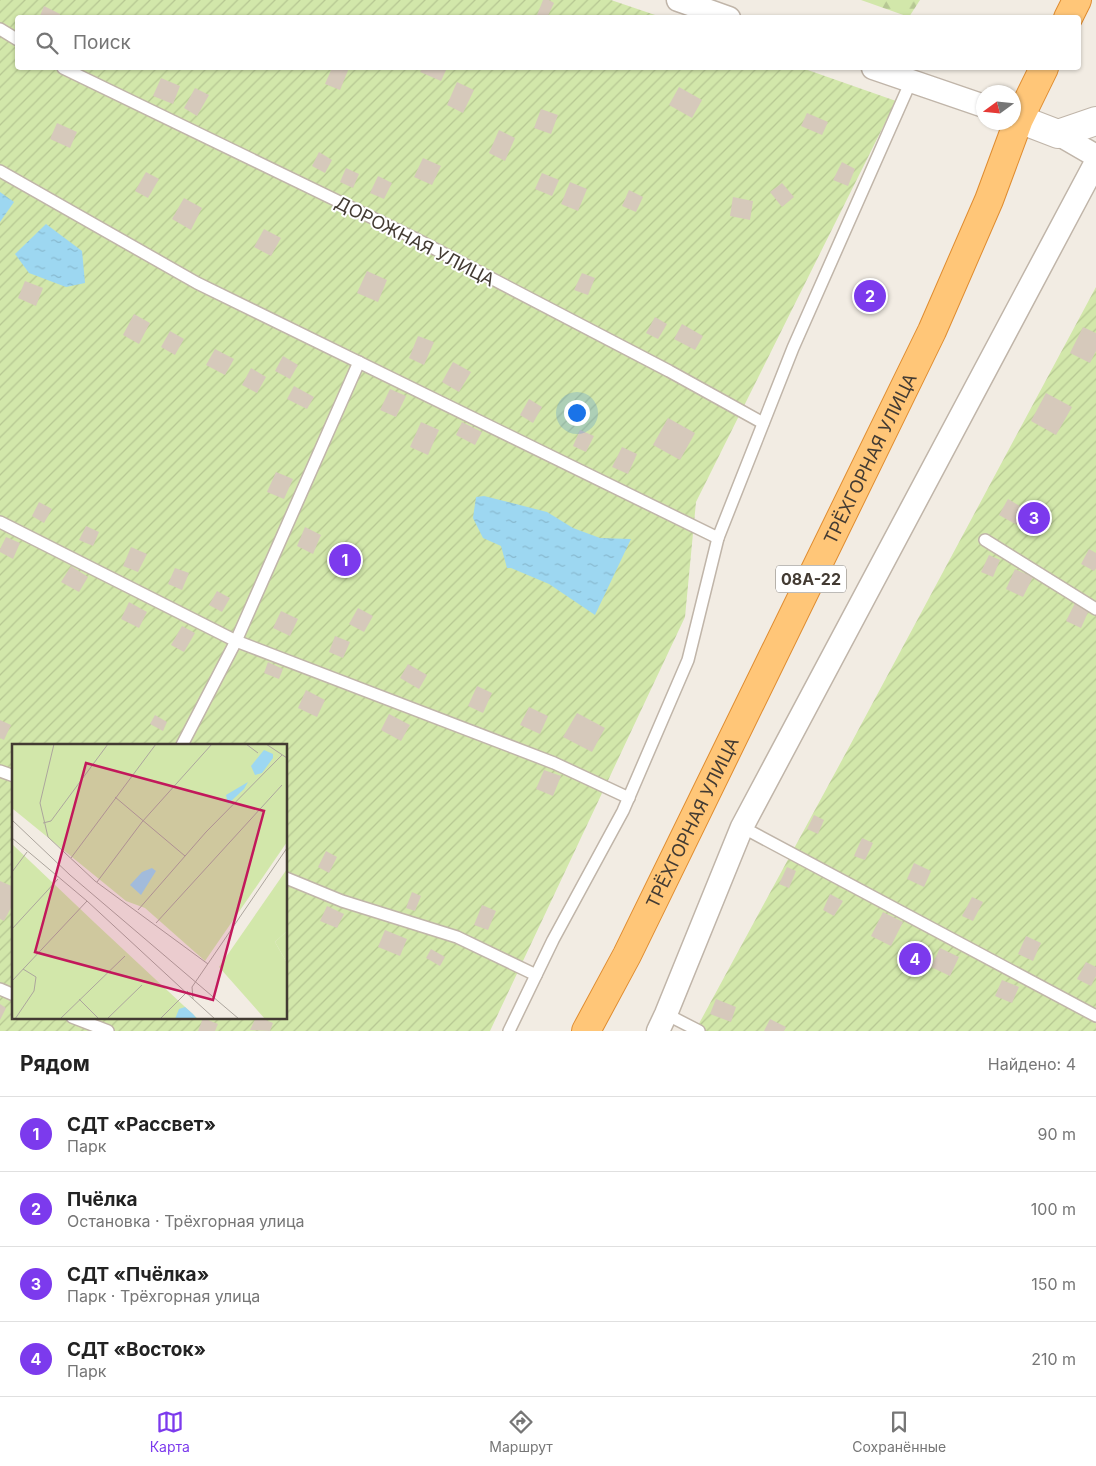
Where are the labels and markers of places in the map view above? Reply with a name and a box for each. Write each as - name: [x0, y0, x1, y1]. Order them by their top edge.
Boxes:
- pin: 2: [854, 277, 886, 315]
- pin: 3: [1018, 499, 1050, 537]
- pin: 1: [329, 541, 361, 579]
- pin: 4: [899, 940, 931, 978]

